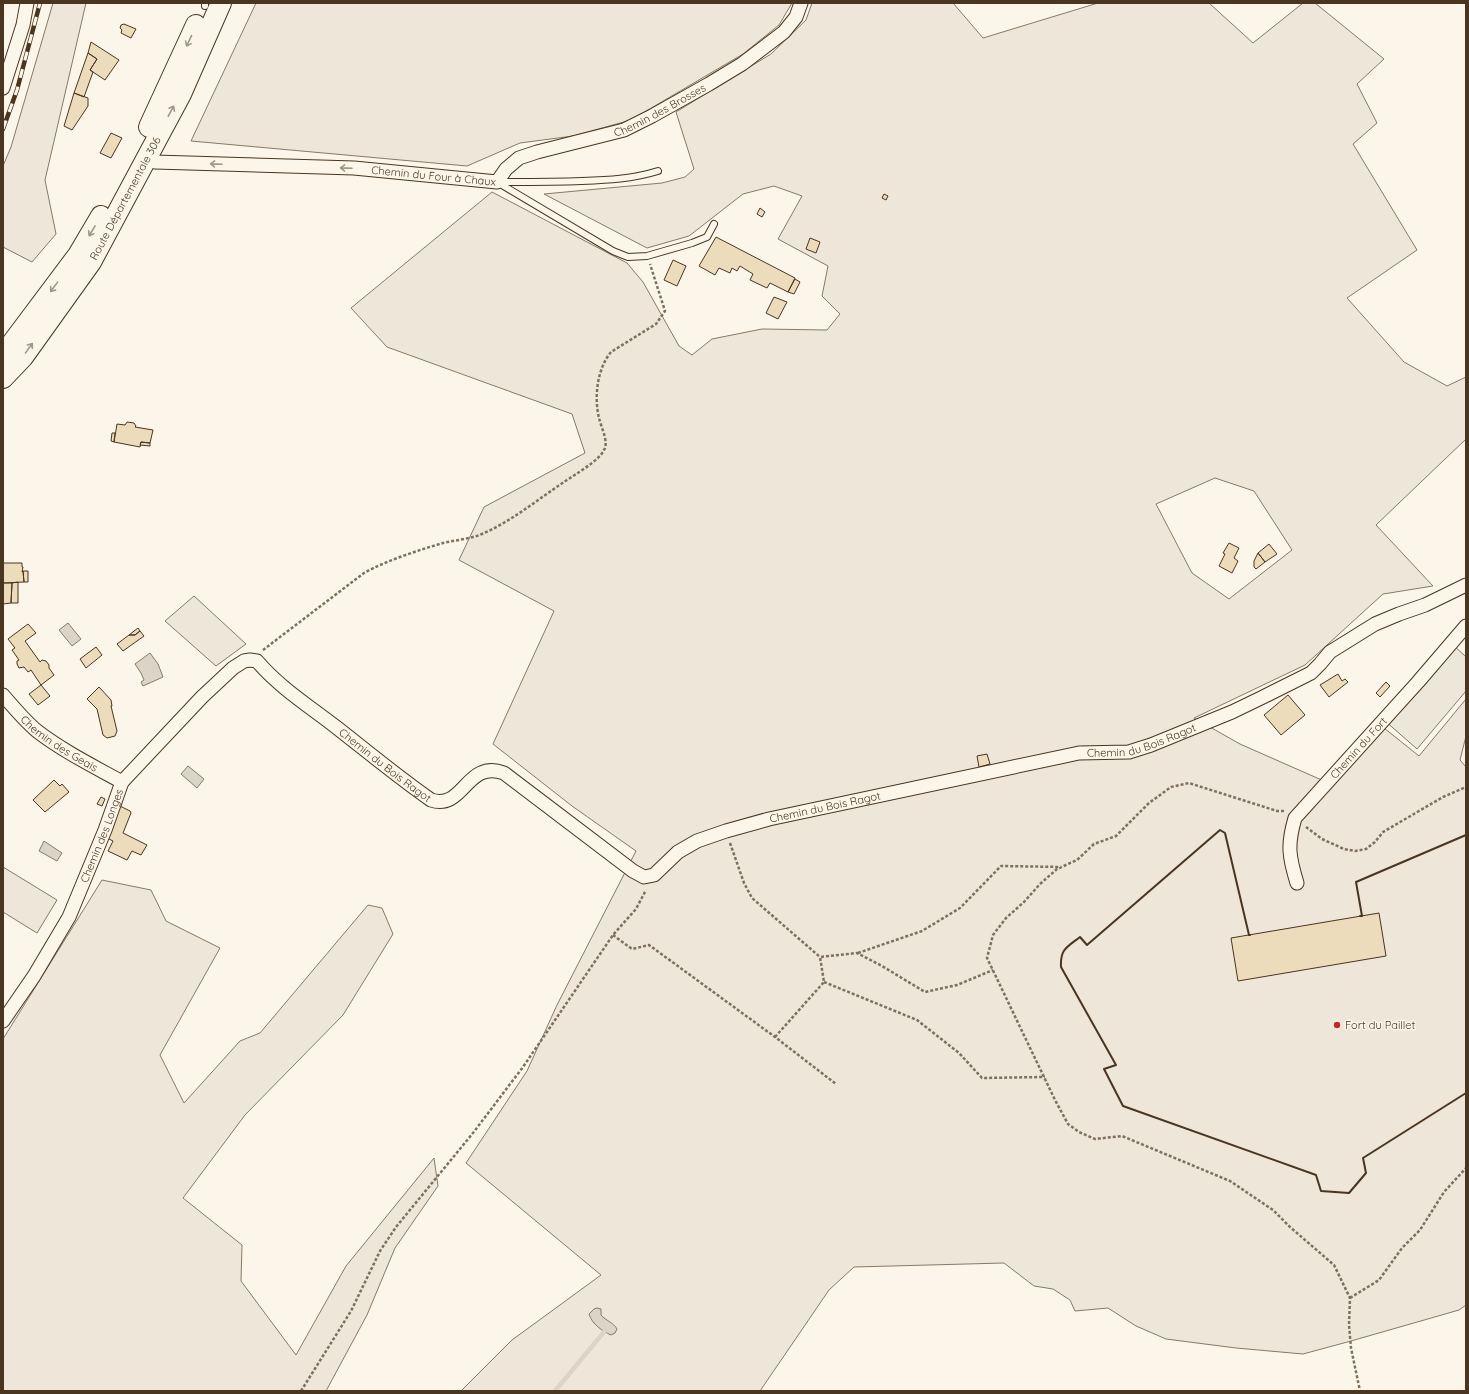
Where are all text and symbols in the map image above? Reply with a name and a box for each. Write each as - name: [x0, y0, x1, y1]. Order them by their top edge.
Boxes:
- one-way arrow: [185, 35, 192, 47]
- street label: Chemin des Brosses: [612, 80, 708, 139]
- one-way arrow: [168, 106, 176, 118]
- street label: Route Départementale 306: [86, 134, 164, 262]
- one-way arrow: [210, 160, 223, 168]
- street label: Chemin du Four à Chaux: [371, 163, 497, 189]
- one-way arrow: [340, 164, 353, 172]
- one-way arrow: [87, 225, 95, 237]
- one-way arrow: [50, 281, 59, 292]
- one-way arrow: [25, 343, 33, 354]
- street label: Chemin des Geais: [18, 712, 100, 775]
- street label: Chemin du Fort: [1327, 714, 1390, 782]
- street label: Chemin du Bois Ragot: [1087, 720, 1198, 760]
- street label: Chemin du Bois Ragot: [336, 725, 434, 805]
- street label: Chemin des Longes: [77, 787, 126, 885]
- street label: Chemin du Bois Ragot: [768, 788, 882, 826]
- place label: Fort du Paillet: [1345, 1018, 1415, 1032]
- marker: Fort du Paillet: [1332, 1020, 1342, 1030]

